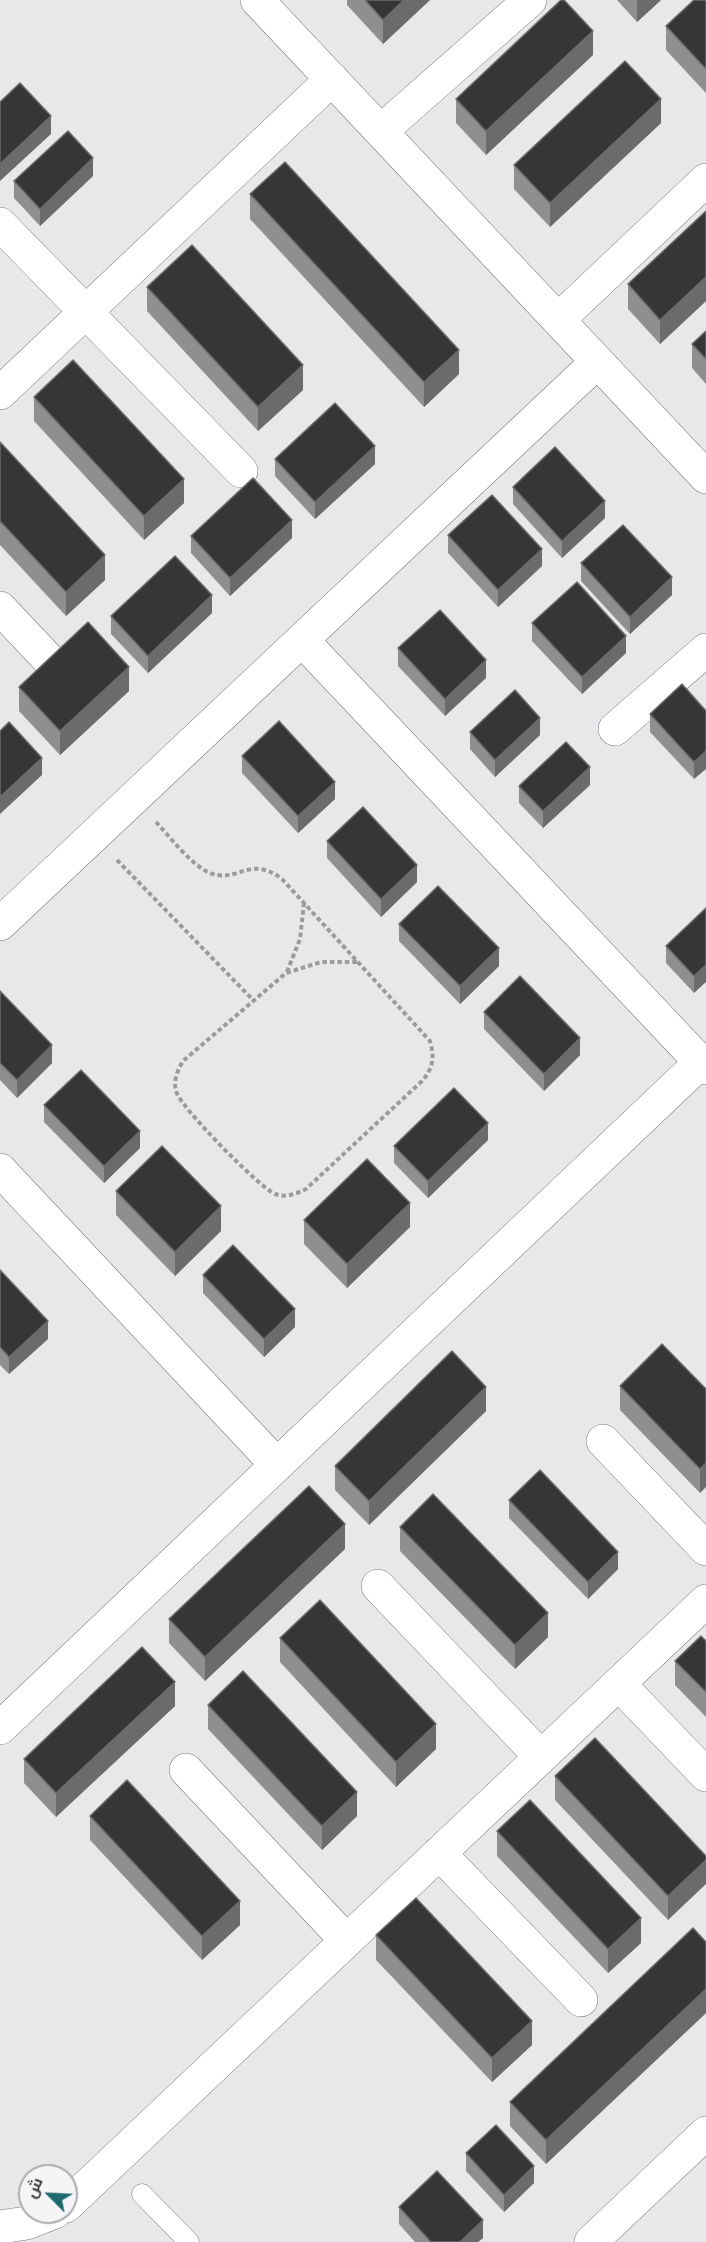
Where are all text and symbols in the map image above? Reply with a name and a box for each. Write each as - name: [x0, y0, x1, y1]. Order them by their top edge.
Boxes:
- north arrow: [18, 2164, 78, 2224]
- text: ش: [19, 2174, 48, 2201]

